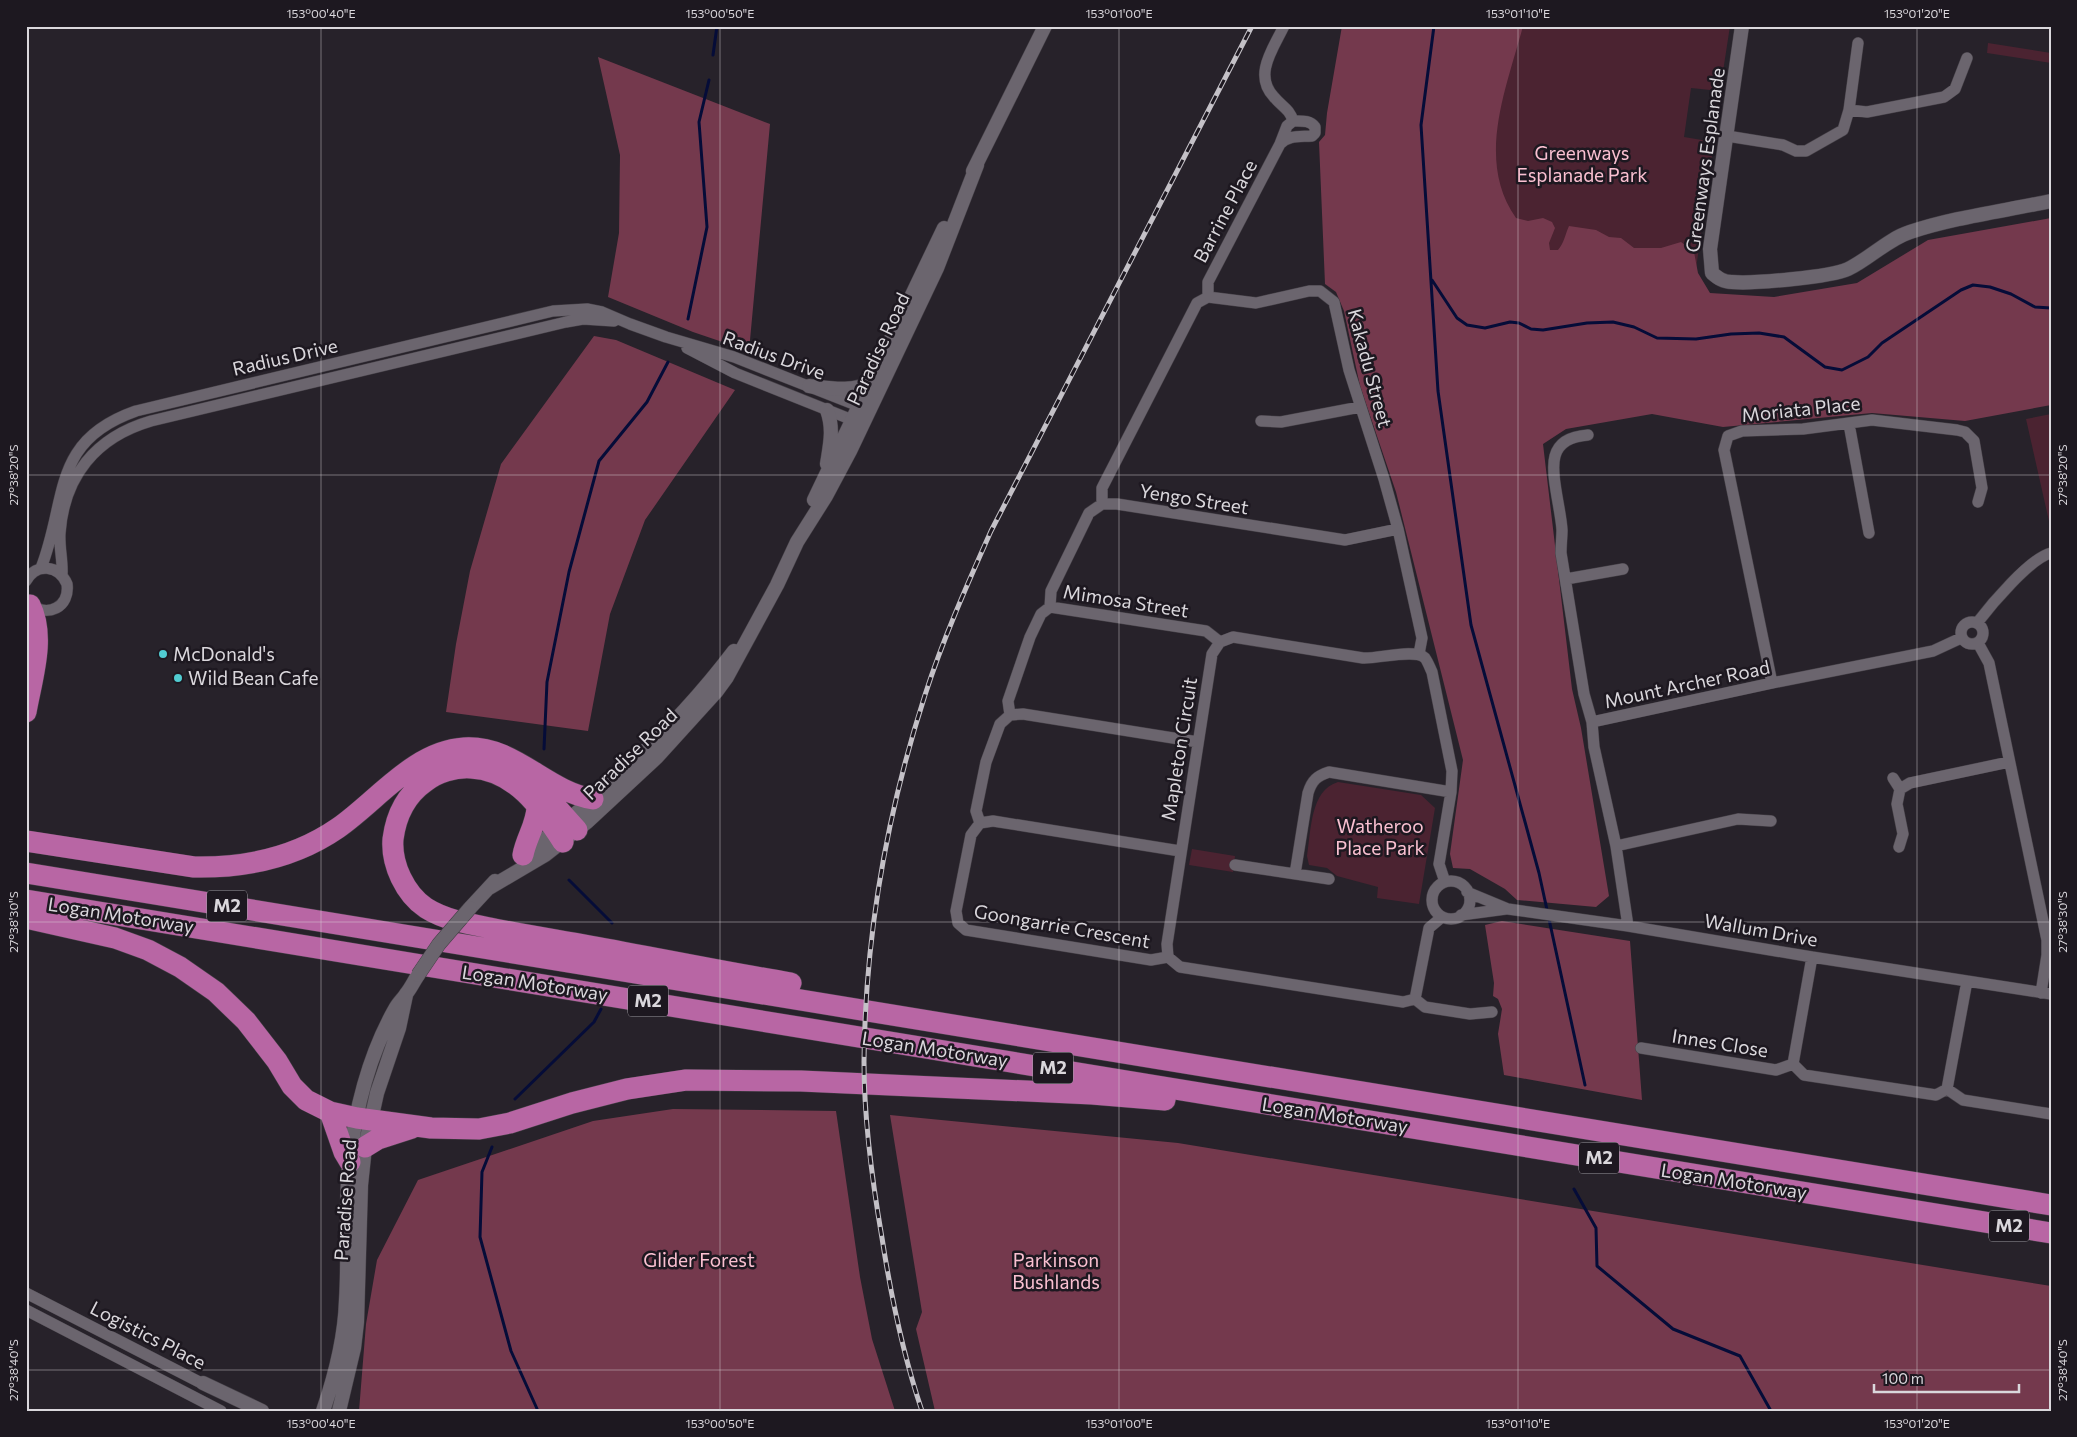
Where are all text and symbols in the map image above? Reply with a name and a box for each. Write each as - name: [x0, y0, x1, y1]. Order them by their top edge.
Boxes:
- text: 153°00'40"E: [286, 6, 356, 20]
- text: 153°00'50"E: [686, 6, 754, 20]
- text: 153°01'00"E: [1085, 6, 1153, 20]
- text: 153°01'10"E: [1486, 6, 1550, 20]
- text: 153°01'20"E: [1884, 6, 1950, 20]
- street label: Greenways Esplanade: [1680, 66, 1729, 254]
- park label: Greenways Esplanade Park: [1516, 141, 1648, 186]
- street label: Barrine Place: [1188, 156, 1261, 266]
- street label: Paradise Road: [841, 289, 914, 409]
- street label: Kakadu Street: [1344, 306, 1397, 430]
- street label: Radius Drive: [720, 325, 829, 384]
- street label: Radius Drive: [230, 333, 340, 380]
- street label: Moriata Place: [1740, 391, 1862, 426]
- text: 27°38'20"S: [6, 444, 20, 506]
- text: 27°38'20"S: [2055, 444, 2069, 506]
- street label: Yengo Street: [1138, 479, 1251, 519]
- street label: Mimosa Street: [1062, 579, 1191, 622]
- place label: McDonald's: [173, 642, 275, 665]
- marker: McDonald's: [157, 648, 169, 660]
- street label: Mount Archer Road: [1602, 655, 1772, 712]
- place label: Wild Bean Cafe: [188, 666, 318, 689]
- marker: Wild Bean Cafe: [172, 672, 184, 684]
- street label: Mapleton Circuit: [1156, 675, 1201, 822]
- street label: Paradise Road: [578, 703, 681, 804]
- park label: Watheroo Place Park: [1335, 814, 1425, 859]
- road number: M2: [207, 890, 247, 921]
- text: 27°38'30"S: [6, 891, 20, 953]
- text: 27°38'30"S: [2055, 891, 2069, 953]
- street label: Logan Motorway: [46, 892, 196, 937]
- street label: Goongarrie Crescent: [972, 899, 1152, 952]
- street label: Wallum Drive: [1703, 908, 1820, 951]
- street label: Logan Motorway: [460, 960, 610, 1005]
- road number: M2: [628, 986, 668, 1016]
- street label: Innes Close: [1670, 1024, 1770, 1061]
- street label: Logan Motorway: [860, 1026, 1010, 1071]
- road number: M2: [1033, 1052, 1073, 1084]
- street label: Logan Motorway: [1260, 1092, 1410, 1137]
- street label: Paradise Road: [329, 1138, 360, 1261]
- road number: M2: [1579, 1142, 1619, 1174]
- street label: Logan Motorway: [1659, 1158, 1809, 1203]
- road number: M2: [1989, 1210, 2029, 1242]
- park label: Glider Forest: [643, 1248, 755, 1271]
- park label: Parkinson Bushlands: [1012, 1248, 1100, 1293]
- street label: Logistics Place: [87, 1296, 210, 1374]
- text: 27°38'40"S: [6, 1339, 20, 1401]
- text: 27°38'40"S: [2055, 1339, 2069, 1401]
- scale bar: [1874, 1362, 2020, 1394]
- text: 100 m: [1882, 1369, 1924, 1387]
- text: 153°00'40"E: [286, 1416, 356, 1430]
- text: 153°00'50"E: [686, 1416, 754, 1430]
- text: 153°01'00"E: [1085, 1416, 1153, 1430]
- text: 153°01'10"E: [1486, 1416, 1550, 1430]
- text: 153°01'20"E: [1884, 1416, 1950, 1430]

